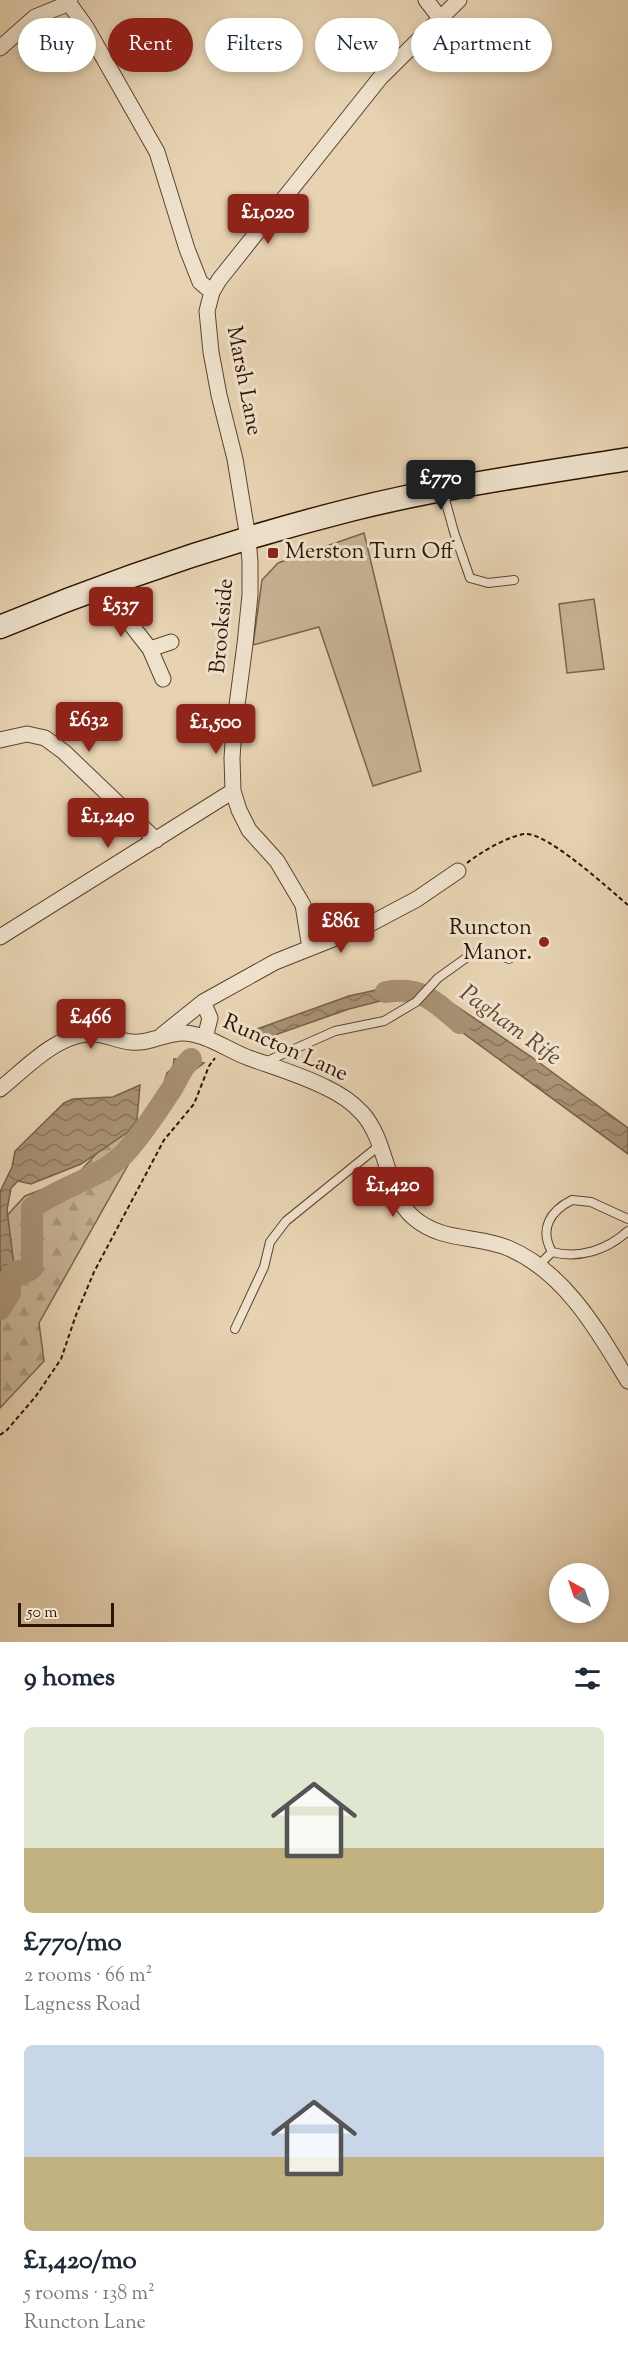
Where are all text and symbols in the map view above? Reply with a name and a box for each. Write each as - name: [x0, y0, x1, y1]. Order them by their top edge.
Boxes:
- chip: Buy: [18, 18, 96, 72]
- chip: Rent: [108, 18, 193, 72]
- chip: Filters: [205, 18, 303, 72]
- chip: New: [315, 18, 399, 72]
- chip: Apartment: [411, 18, 552, 72]
- pin: £1,020: [219, 194, 317, 245]
- text: £1,020: [242, 199, 294, 228]
- street label: Marsh Lane: [217, 323, 269, 439]
- pin: £770: [405, 460, 477, 511]
- text: £770: [420, 465, 462, 494]
- place label: Merston Turn Off: [285, 537, 455, 569]
- marker: Merston Turn Off: [266, 546, 280, 560]
- street label: Brookside: [203, 577, 243, 675]
- pin: £537: [85, 587, 157, 638]
- text: £537: [103, 592, 139, 621]
- pin: £632: [53, 702, 125, 753]
- pin: £1,500: [167, 704, 265, 755]
- text: £632: [70, 707, 108, 736]
- text: £1,500: [190, 709, 242, 738]
- pin: £1,240: [59, 798, 157, 849]
- text: £1,240: [82, 803, 134, 832]
- pin: £861: [305, 903, 377, 954]
- text: £861: [322, 908, 360, 937]
- place label: Runcton Manor.: [449, 913, 532, 970]
- marker: Runcton Manor.: [537, 935, 551, 949]
- water label: Pagham Rife: [452, 977, 568, 1075]
- pin: £466: [55, 999, 127, 1050]
- text: £466: [71, 1004, 111, 1033]
- street label: Runcton Lane: [217, 1007, 353, 1091]
- pin: £1,420: [344, 1167, 442, 1218]
- text: £1,420: [367, 1172, 419, 1201]
- north arrow: [549, 1563, 609, 1623]
- map controls: [549, 1563, 609, 1623]
- scale bar: [18, 1600, 114, 1628]
- text: 50 m: [27, 1602, 58, 1625]
- text: 9 homes: [24, 1660, 115, 1697]
- icon: filters: [571, 1662, 604, 1695]
- icon: home: [260, 1766, 368, 1874]
- text: £770/mo: [24, 1925, 122, 1962]
- text: 2 rooms · 66 m²: [24, 1962, 152, 1991]
- text: Lagness Road: [24, 1991, 141, 2020]
- icon: home: [260, 2084, 368, 2192]
- text: £1,420/mo: [24, 2243, 137, 2280]
- text: 5 rooms · 138 m²: [24, 2280, 155, 2309]
- text: Runcton Lane: [24, 2309, 146, 2338]

